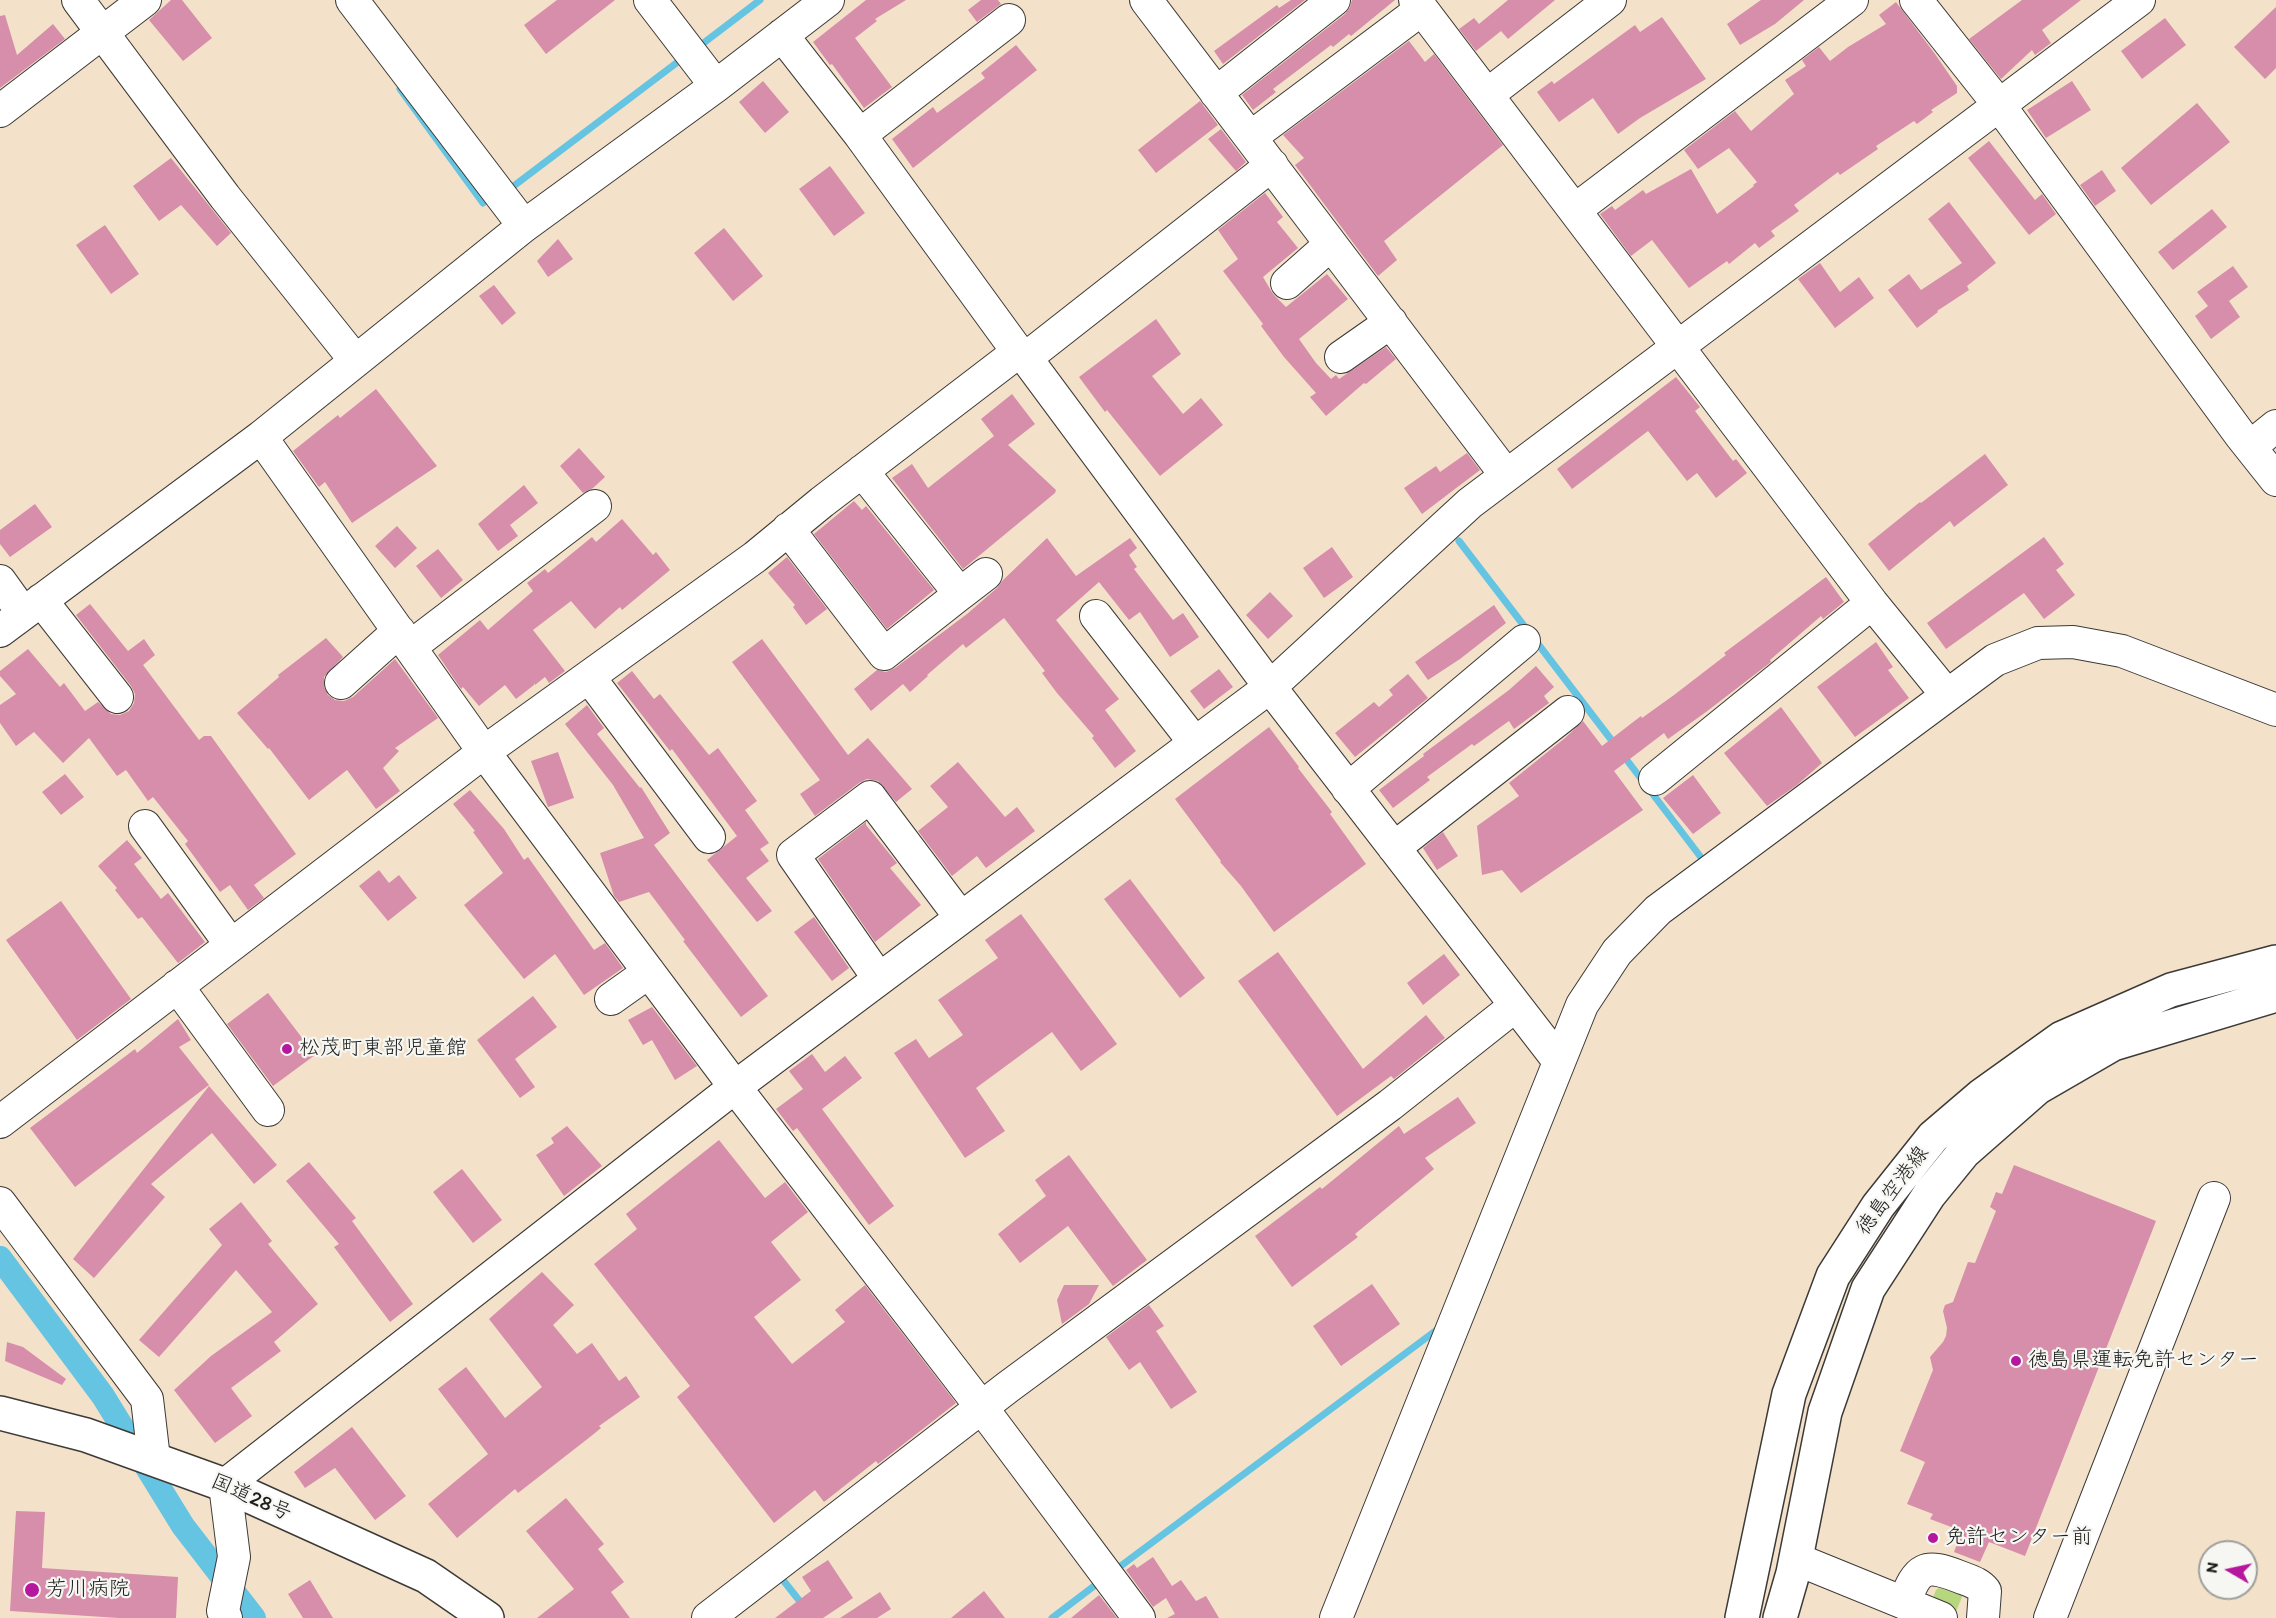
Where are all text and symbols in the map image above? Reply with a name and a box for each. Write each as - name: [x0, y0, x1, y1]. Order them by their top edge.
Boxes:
- place label: 松茂町東部児童館: [299, 1036, 467, 1062]
- marker: 松茂町東部児童館: [280, 1042, 294, 1056]
- street label: 徳島空港線: [1851, 1141, 1935, 1241]
- place label: 徳島県運転免許センター: [2028, 1348, 2259, 1374]
- marker: 徳島県運転免許センター: [2009, 1354, 2023, 1368]
- street label: 国道28号: [207, 1469, 295, 1527]
- place label: 免許センター前: [1945, 1525, 2092, 1551]
- marker: 免許センター前: [1926, 1531, 1940, 1545]
- north arrow: [2198, 1540, 2258, 1600]
- text: N: [2201, 1561, 2222, 1574]
- place label: 芳川病院: [46, 1577, 130, 1603]
- marker: 芳川病院: [23, 1581, 41, 1599]

